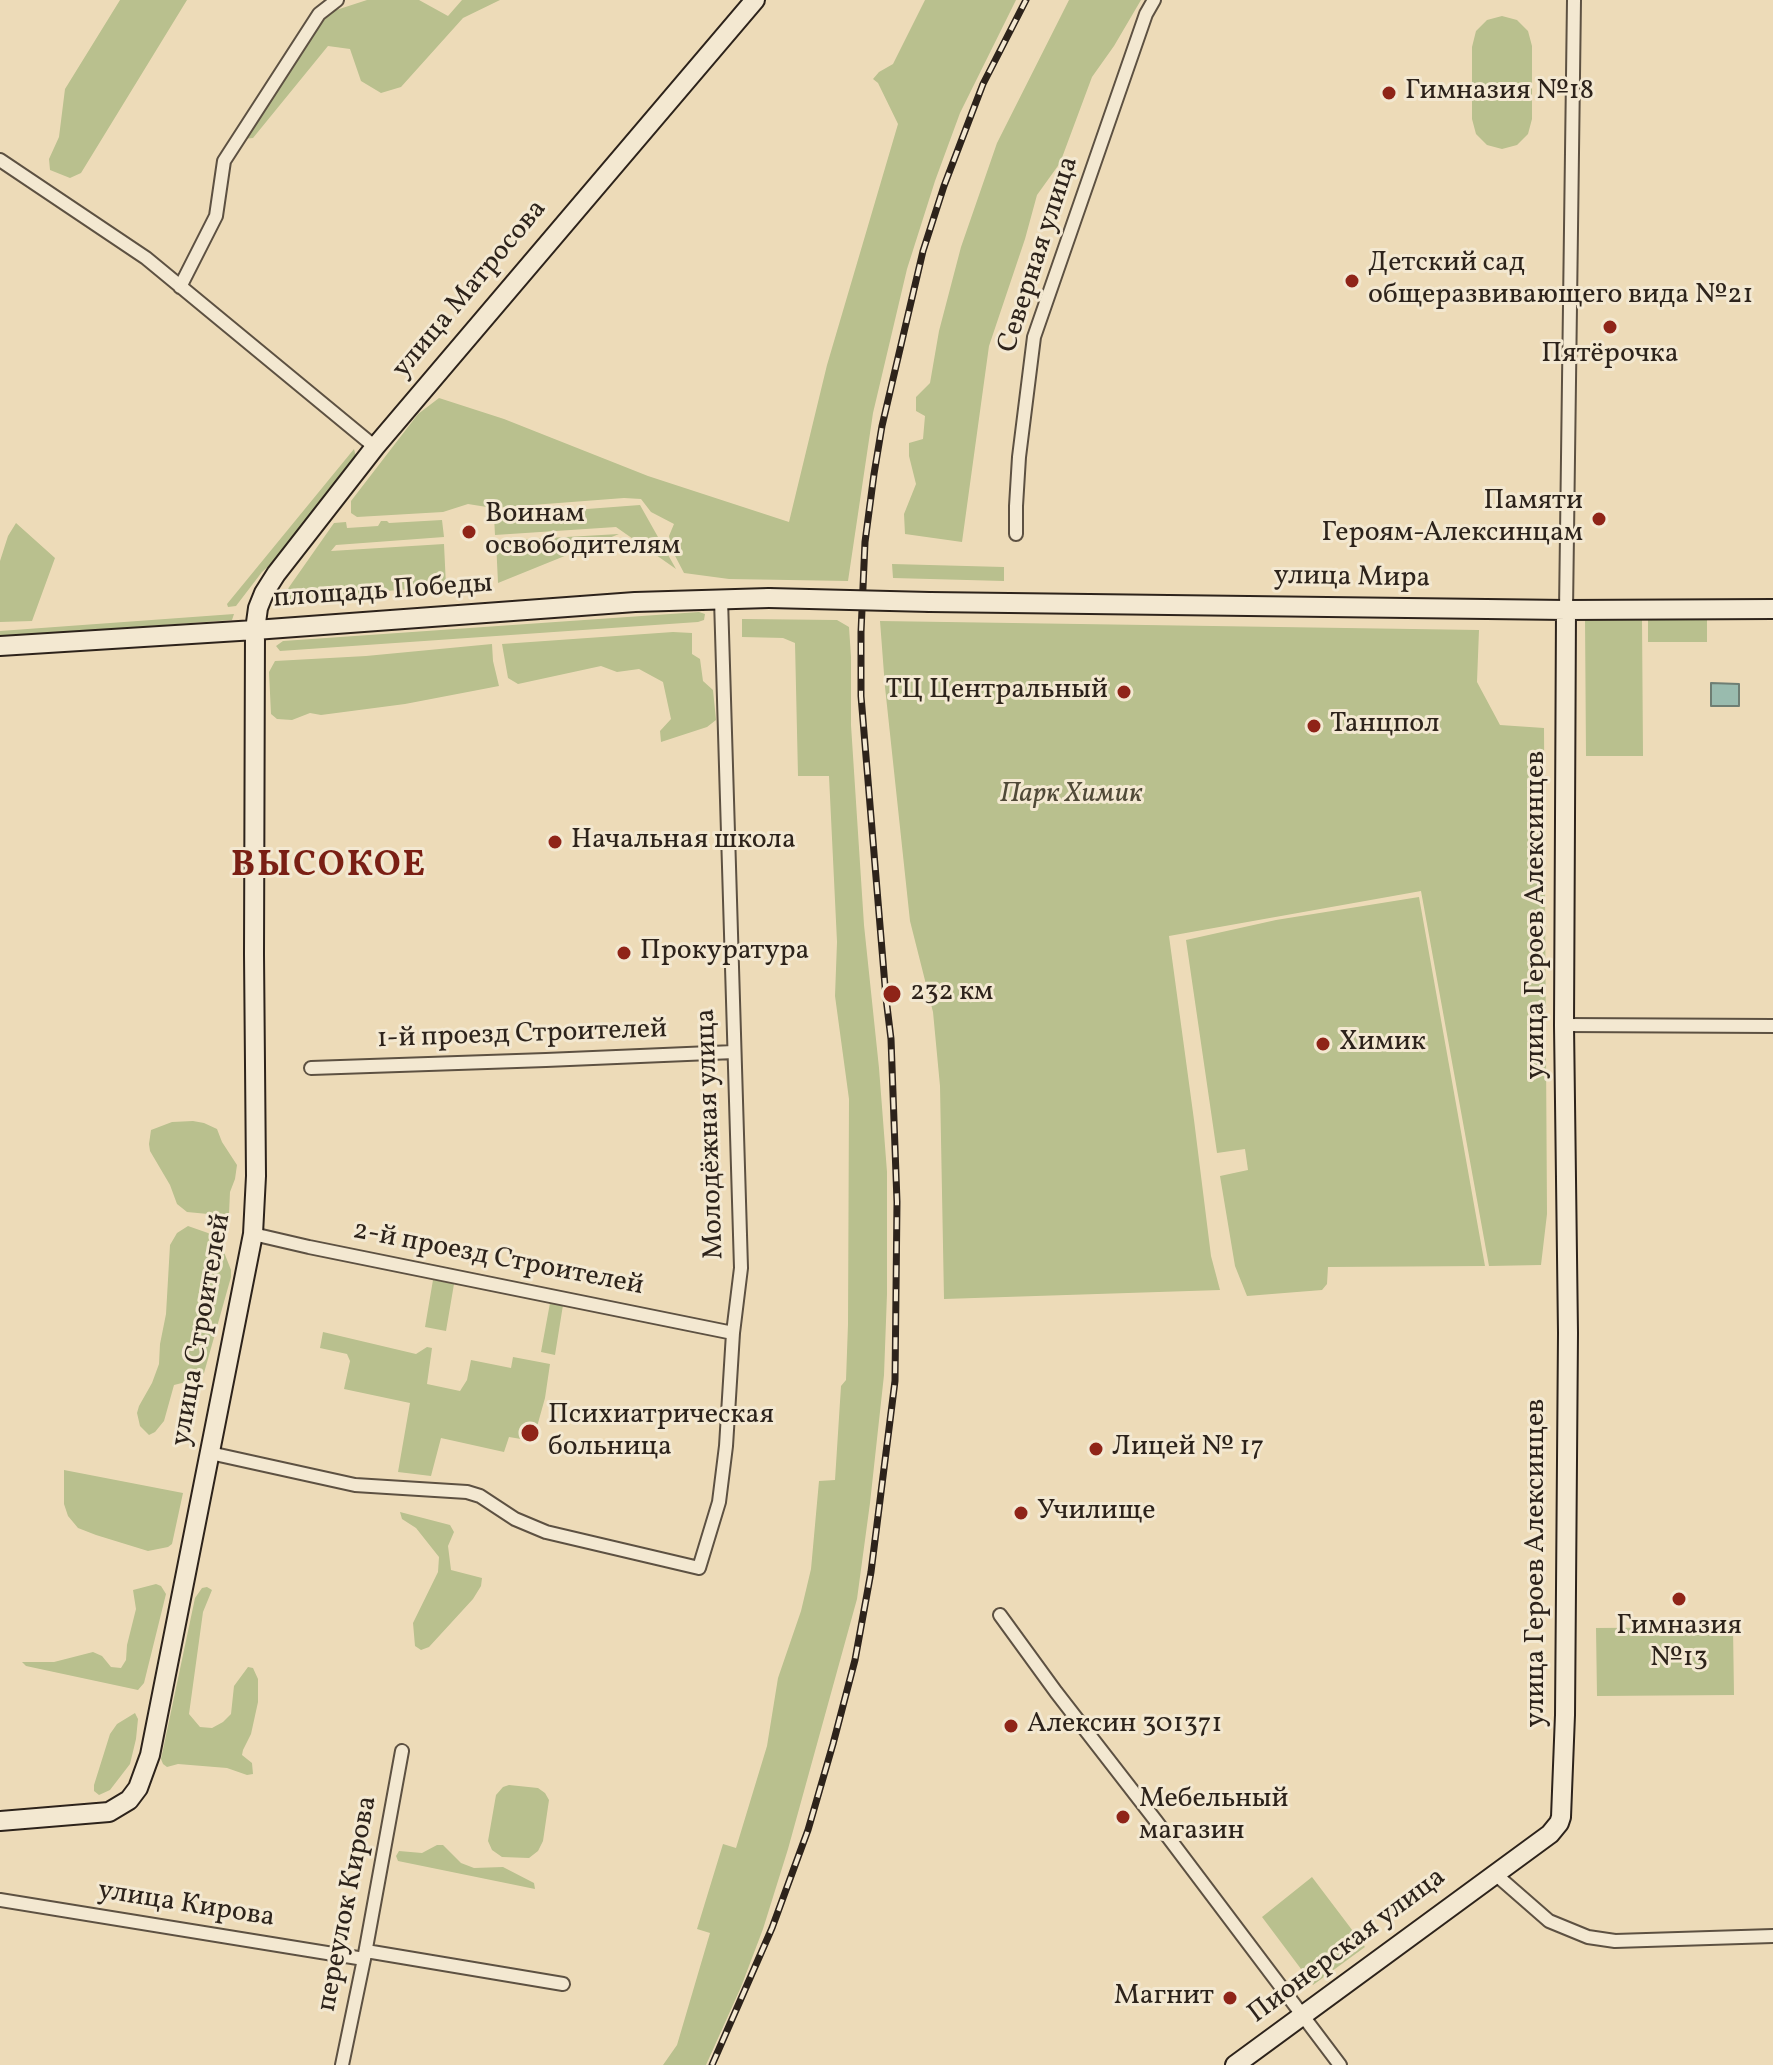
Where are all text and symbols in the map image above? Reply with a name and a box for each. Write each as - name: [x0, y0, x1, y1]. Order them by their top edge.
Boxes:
- place label: Гимназия №18: [1405, 76, 1594, 110]
- marker: Гимназия №18: [1380, 84, 1398, 102]
- street label: Северная улица: [992, 153, 1088, 357]
- street label: улица Матросова: [387, 194, 555, 386]
- place label: Детский сад общеразвивающего вида №21: [1368, 248, 1753, 314]
- marker: Детский сад общеразвивающего вида №21: [1343, 272, 1361, 290]
- marker: Пятёрочка: [1601, 318, 1619, 336]
- place label: Пятёрочка: [1541, 339, 1679, 373]
- place label: Памяти Героям-Алексинцам: [1322, 486, 1583, 552]
- place label: Воинам освободителям: [485, 499, 680, 565]
- marker: Памяти Героям-Алексинцам: [1590, 510, 1608, 528]
- marker: Воинам освободителям: [460, 523, 478, 541]
- street label: улица Мира: [1273, 561, 1431, 597]
- street label: площадь Победы: [272, 569, 494, 617]
- place label: ТЦ Центральный: [886, 675, 1108, 709]
- marker: ТЦ Центральный: [1115, 683, 1133, 701]
- place label: Танцпол: [1330, 709, 1440, 743]
- marker: Танцпол: [1305, 717, 1323, 735]
- street label: улица Героев Алексинцев: [1521, 751, 1555, 1079]
- park label: Парк Химик: [1000, 779, 1142, 813]
- place label: Начальная школа: [571, 825, 796, 859]
- marker: Начальная школа: [546, 833, 564, 851]
- district label: ВЫСОКОЕ: [231, 846, 427, 890]
- place label: Прокуратура: [640, 936, 810, 970]
- marker: Прокуратура: [615, 944, 633, 962]
- place label: 232 км: [910, 977, 993, 1011]
- marker: 232 км: [881, 983, 903, 1005]
- street label: Молодёжная улица: [691, 1008, 733, 1260]
- street label: 1-й проезд Строителей: [376, 1014, 668, 1058]
- place label: Химик: [1339, 1027, 1426, 1061]
- marker: Химик: [1314, 1035, 1332, 1053]
- street label: улица Строителей: [166, 1211, 240, 1449]
- street label: 2-й проезд Строителей: [350, 1215, 646, 1305]
- street label: улица Героев Алексинцев: [1521, 1399, 1555, 1727]
- place label: Психиатрическая больница: [548, 1400, 774, 1466]
- marker: Психиатрическая больница: [519, 1422, 541, 1444]
- place label: Лицей № 17: [1112, 1432, 1264, 1466]
- marker: Лицей № 17: [1087, 1440, 1105, 1458]
- place label: Училище: [1037, 1496, 1156, 1530]
- marker: Училище: [1012, 1504, 1030, 1522]
- marker: Гимназия №13: [1670, 1590, 1688, 1608]
- place label: Гимназия №13: [1616, 1611, 1742, 1677]
- place label: Алексин 301371: [1027, 1709, 1222, 1743]
- marker: Алексин 301371: [1002, 1717, 1020, 1735]
- place label: Мебельный магазин: [1139, 1784, 1289, 1850]
- street label: переулок Кирова: [312, 1793, 386, 2015]
- marker: Мебельный магазин: [1114, 1808, 1132, 1826]
- street label: Пионерская улица: [1243, 1862, 1453, 2032]
- street label: улица Кирова: [95, 1875, 277, 1937]
- place label: Магнит: [1114, 1981, 1214, 2015]
- marker: Магнит: [1221, 1989, 1239, 2007]

